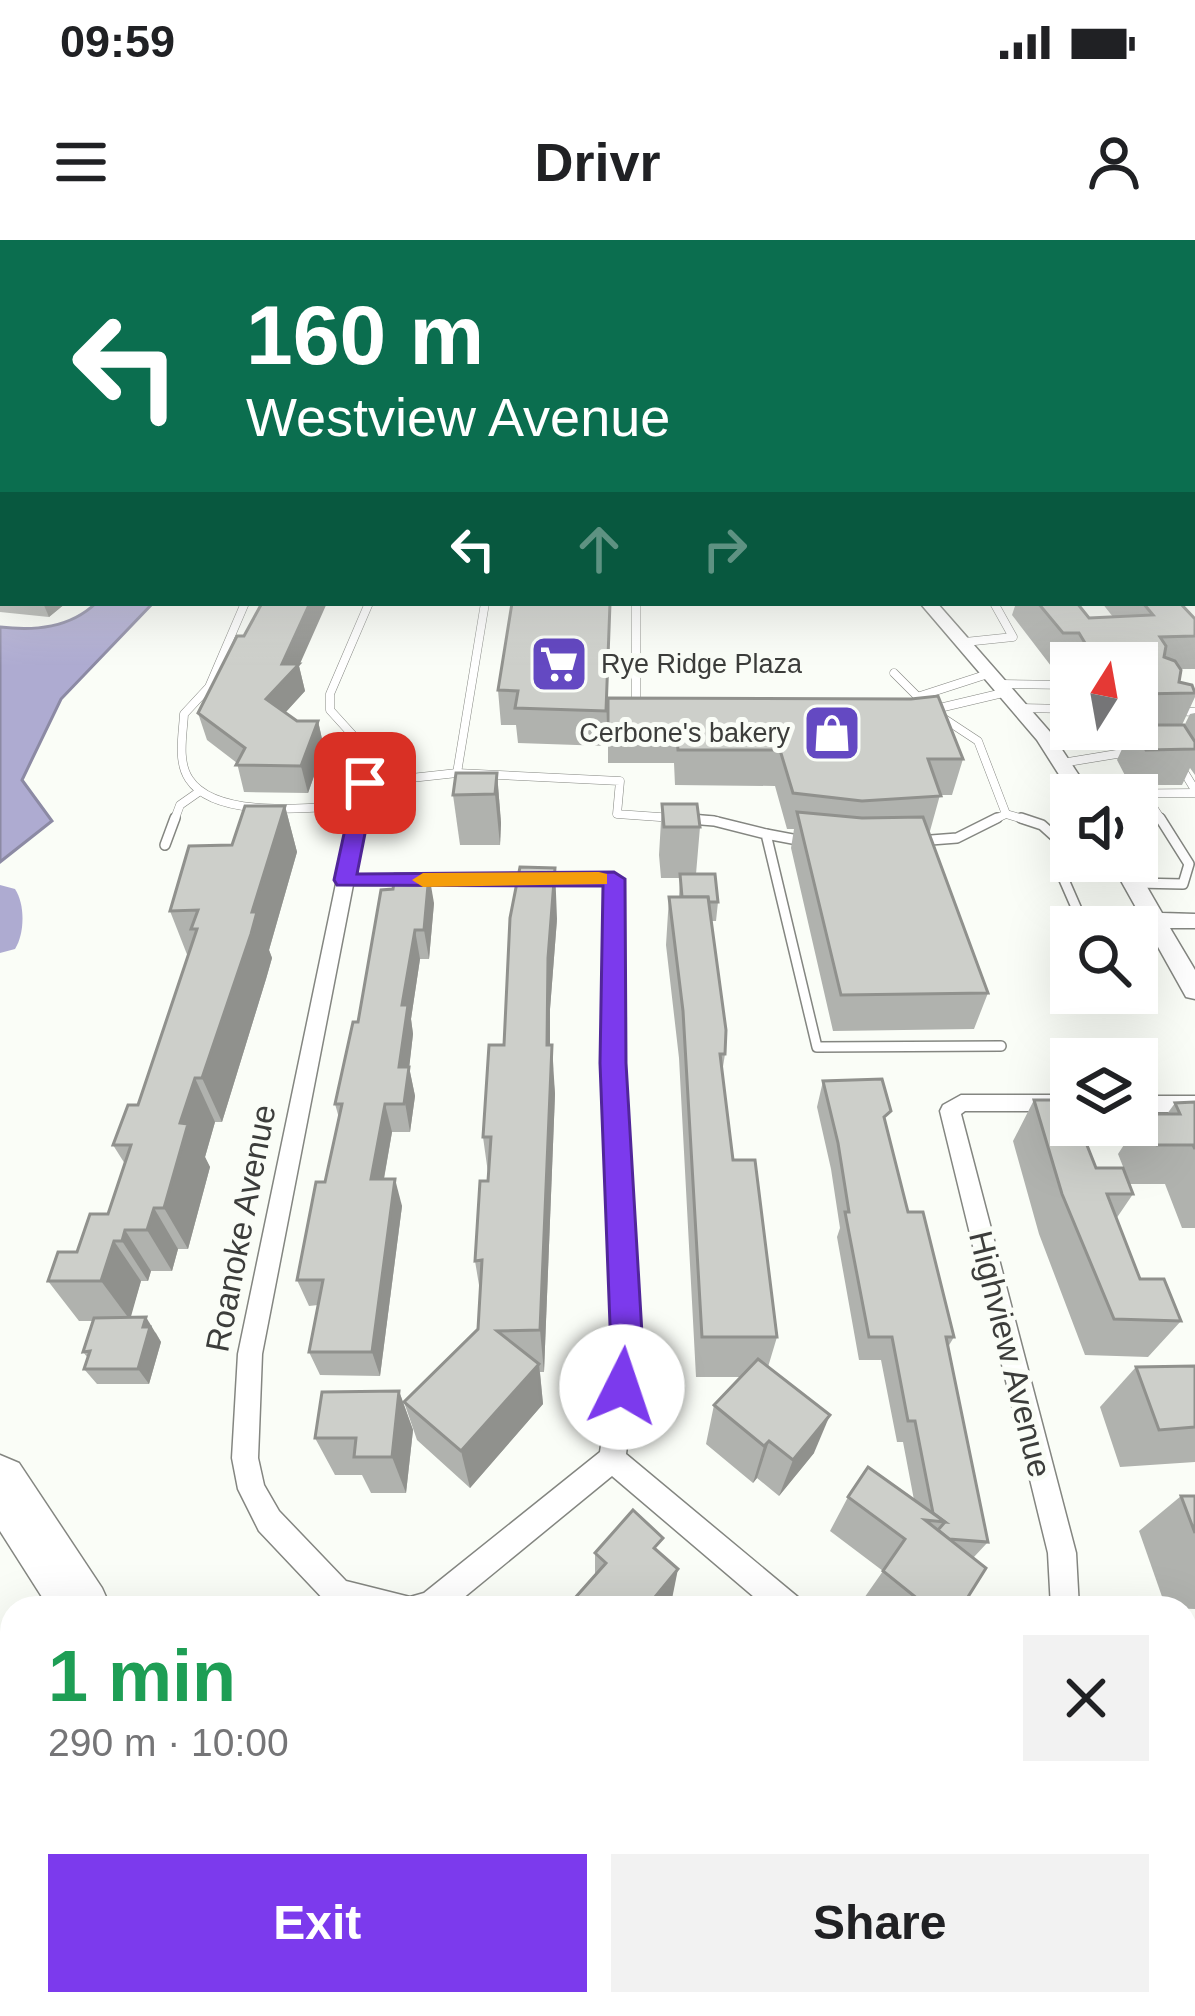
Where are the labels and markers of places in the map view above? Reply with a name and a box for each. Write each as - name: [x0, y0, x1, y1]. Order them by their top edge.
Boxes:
- supermarket icon: Rye Ridge Plaza: [528, 633, 590, 695]
- place label: Rye Ridge Plaza: [601, 649, 803, 679]
- shop icon: Cerbone's bakery: [801, 702, 863, 764]
- place label: Cerbone's bakery: [579, 718, 790, 748]
- pin: [314, 732, 416, 834]

